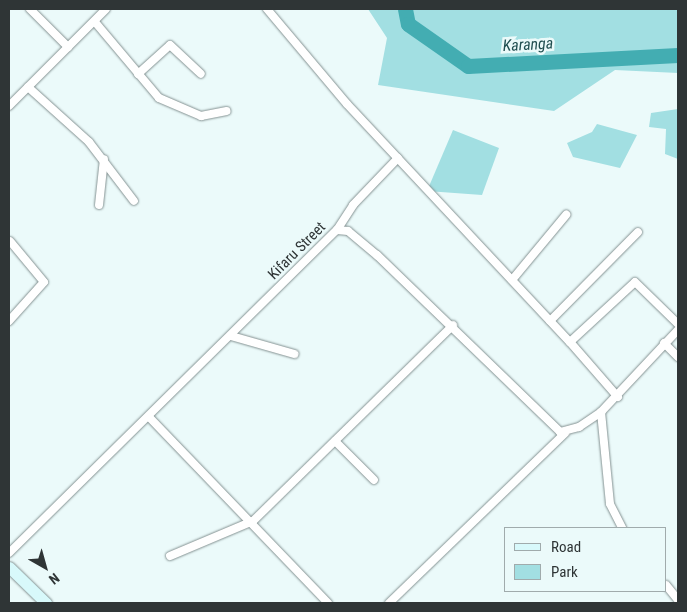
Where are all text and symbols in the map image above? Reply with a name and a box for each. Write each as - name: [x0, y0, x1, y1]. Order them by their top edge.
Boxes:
- water label: Karanga: [502, 34, 554, 56]
- street label: Kifaru Street: [264, 218, 330, 284]
- legend: [504, 527, 667, 592]
- text: Road: [551, 538, 581, 556]
- north arrow: [20, 542, 70, 592]
- text: Park: [551, 563, 578, 581]
- text: N: [46, 570, 63, 588]

